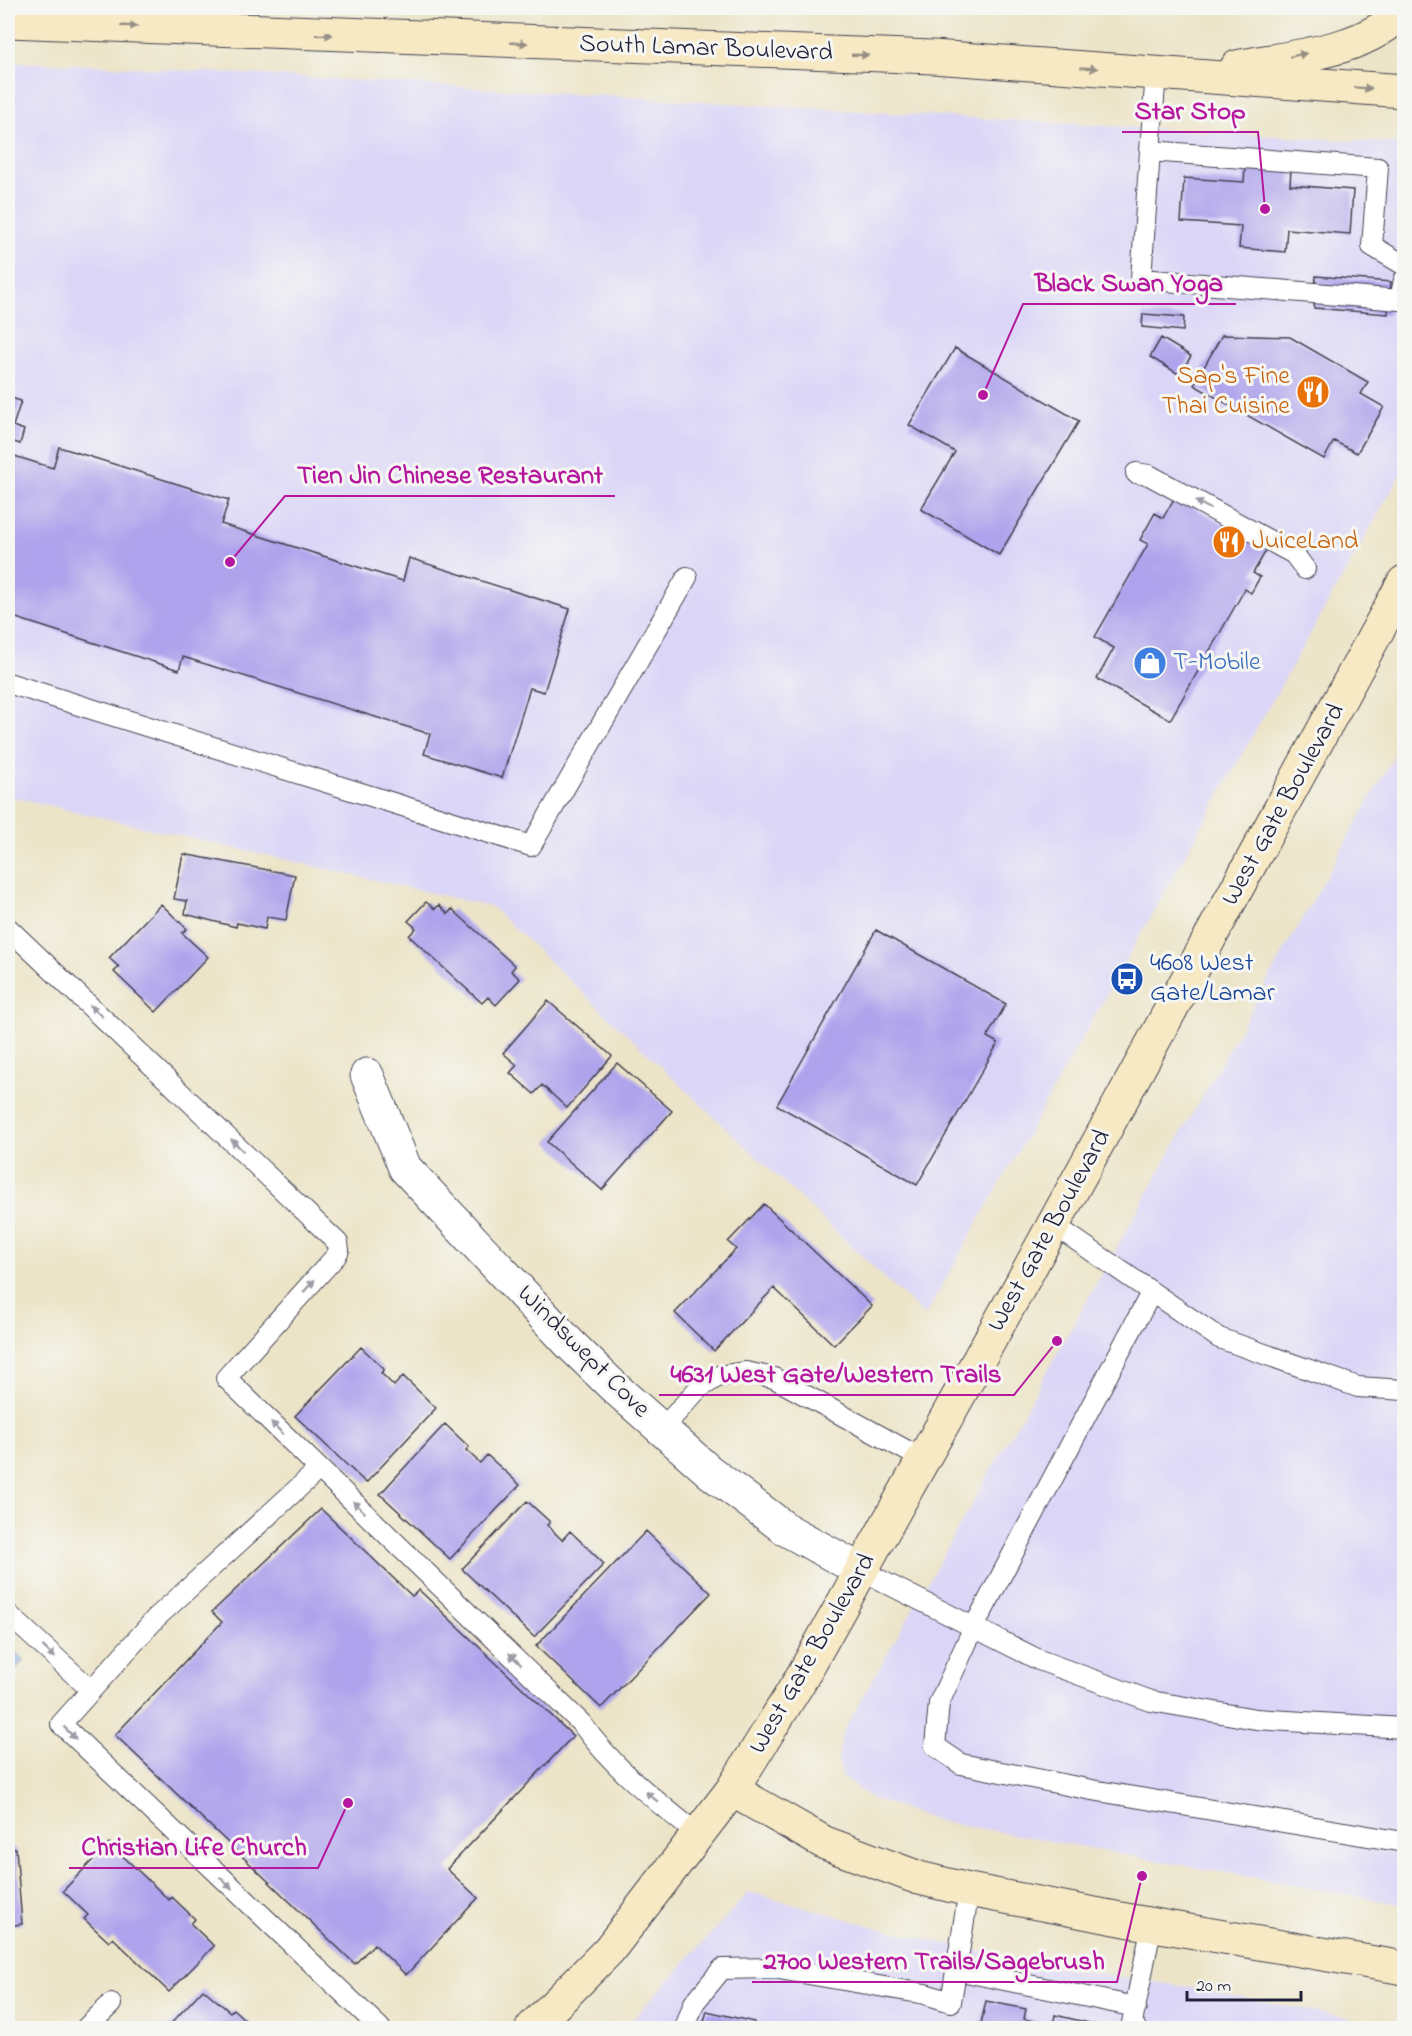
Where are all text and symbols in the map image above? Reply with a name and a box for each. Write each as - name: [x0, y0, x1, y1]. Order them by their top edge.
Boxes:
- one-way arrow: [119, 22, 138, 31]
- street label: South Lamar Boulevard: [579, 26, 834, 72]
- one-way arrow: [314, 30, 333, 39]
- one-way arrow: [509, 38, 528, 48]
- one-way arrow: [851, 50, 870, 60]
- one-way arrow: [1289, 50, 1308, 59]
- one-way arrow: [1079, 63, 1098, 72]
- one-way arrow: [1353, 83, 1372, 92]
- callout: Star Stop: [1122, 87, 1258, 132]
- text: Star Stop: [1134, 93, 1246, 132]
- callout: Black Swan Yoga: [1023, 259, 1236, 304]
- text: Black Swan Yoga: [1033, 265, 1223, 305]
- place label: Sap's Fine Thai Cuisine: [1161, 358, 1290, 426]
- restaurant icon: Sap's Fine Thai Cuisine: [1295, 374, 1331, 410]
- callout: Tien Jin Chinese Restaurant: [285, 451, 615, 496]
- text: Tien Jin Chinese Restaurant: [297, 457, 604, 496]
- one-way arrow: [1195, 500, 1212, 510]
- place label: JuiceLand: [1252, 523, 1359, 561]
- restaurant icon: JuiceLand: [1211, 524, 1247, 560]
- place label: T-Mobile: [1173, 644, 1261, 682]
- shop icon: T-Mobile: [1132, 645, 1168, 681]
- street label: West Gate Boulevard: [1213, 697, 1356, 913]
- place label: 4608 West Gate/Lamar: [1150, 945, 1276, 1013]
- bus stop icon: 4608 West Gate/Lamar: [1109, 961, 1145, 997]
- one-way arrow: [89, 1004, 103, 1018]
- street label: West Gate Boulevard: [979, 1123, 1122, 1339]
- one-way arrow: [230, 1139, 244, 1153]
- street label: Windswept Cove: [508, 1277, 659, 1428]
- one-way arrow: [302, 1279, 315, 1294]
- callout: 4631 West Gate/Western Trails: [659, 1350, 1014, 1395]
- text: 4631 West Gate/Western Trails: [670, 1356, 1002, 1395]
- one-way arrow: [270, 1421, 285, 1435]
- one-way arrow: [351, 1500, 366, 1514]
- street label: West Gate Boulevard: [740, 1546, 886, 1761]
- one-way arrow: [41, 1644, 55, 1658]
- one-way arrow: [509, 1653, 523, 1667]
- one-way arrow: [63, 1726, 78, 1740]
- one-way arrow: [644, 1791, 660, 1804]
- callout: Christian Life Church: [69, 1823, 318, 1868]
- text: Christian Life Church: [81, 1829, 307, 1868]
- one-way arrow: [218, 1876, 233, 1890]
- callout: 2700 Western Trails/Sagebrush: [752, 1937, 1117, 1982]
- text: 2700 Western Trails/Sagebrush: [762, 1943, 1105, 1983]
- scale bar: [1187, 1964, 1301, 2002]
- text: 20 m: [1196, 1974, 1231, 2000]

